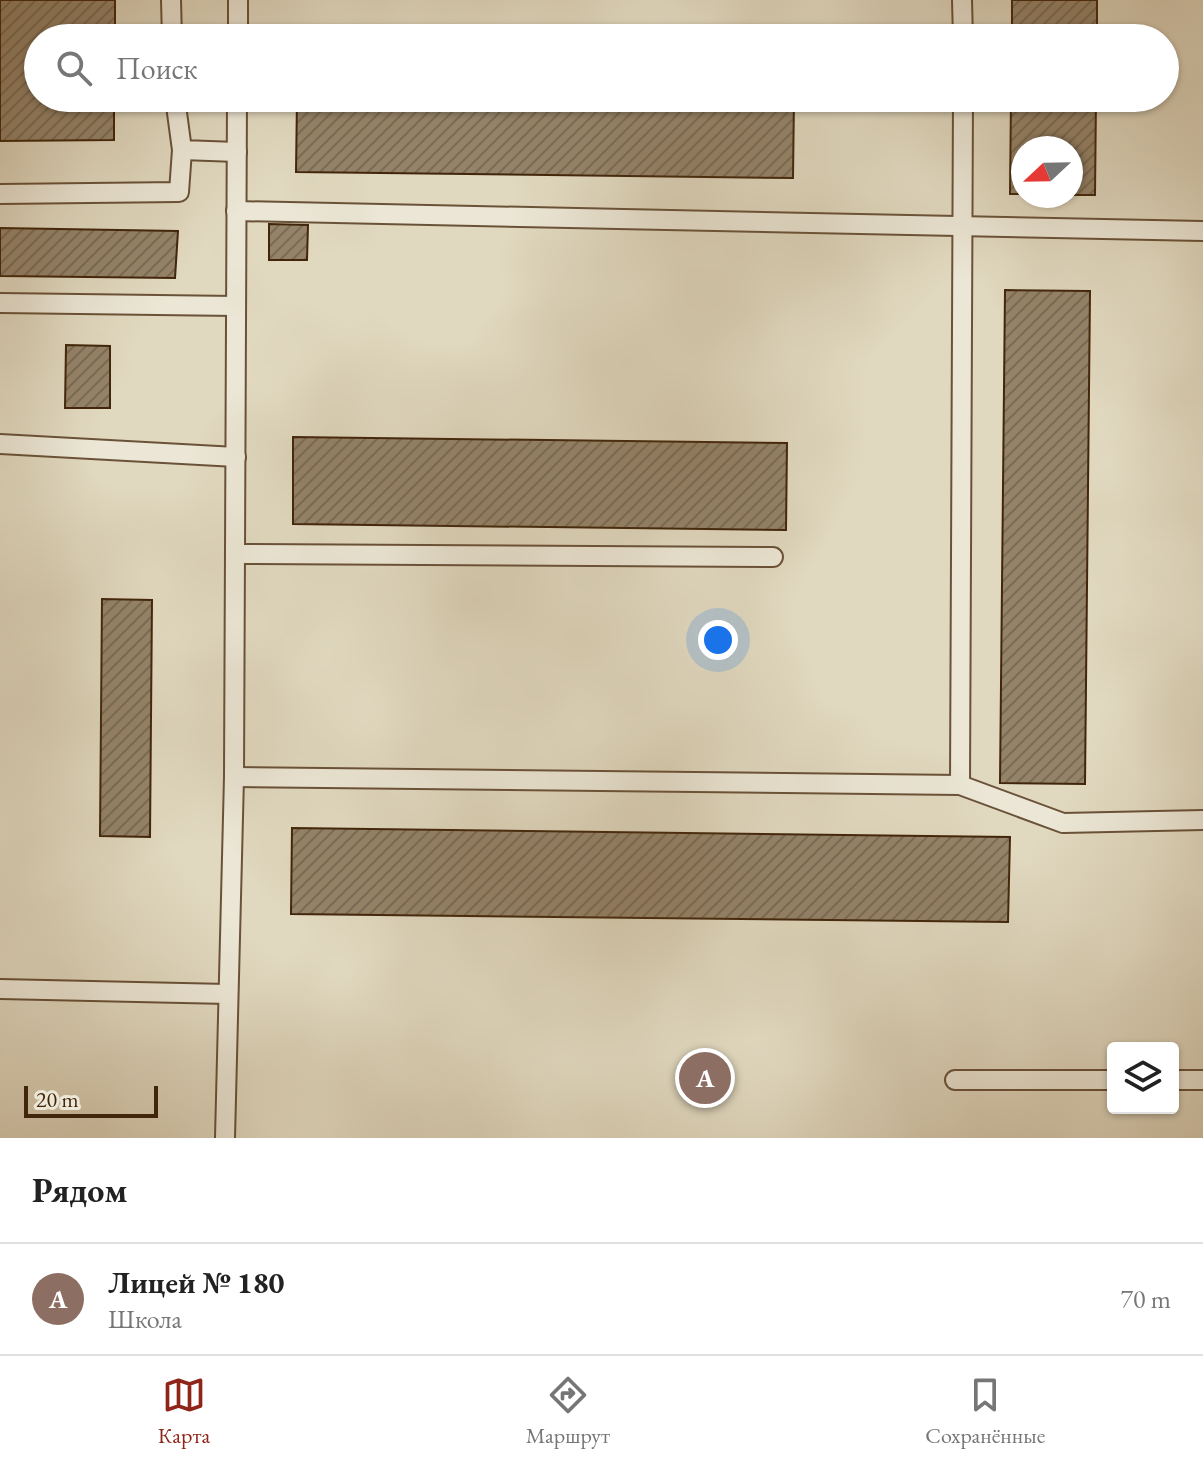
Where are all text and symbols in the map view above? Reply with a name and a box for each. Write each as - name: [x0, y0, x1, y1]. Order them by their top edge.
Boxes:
- search box: [24, 24, 1179, 112]
- icon: search: [52, 46, 96, 90]
- text: Поиск: [116, 49, 198, 88]
- north arrow: [1011, 136, 1083, 208]
- your location: [698, 620, 738, 660]
- map controls: [1107, 1042, 1179, 1114]
- button: layers: [1107, 1042, 1179, 1114]
- pin: A: [679, 1048, 731, 1108]
- scale bar: [24, 1082, 158, 1118]
- text: 20 m: [36, 1085, 79, 1114]
- text: Рядом: [32, 1168, 127, 1212]
- text: Лицей № 180: [108, 1263, 284, 1302]
- text: A: [49, 1282, 67, 1316]
- text: 70 m: [1121, 1282, 1171, 1316]
- text: Школа: [108, 1302, 182, 1336]
- tab: Карта: [158, 1373, 210, 1450]
- tab: Маршрут: [526, 1373, 610, 1450]
- tab: Сохранённые: [925, 1373, 1045, 1450]

